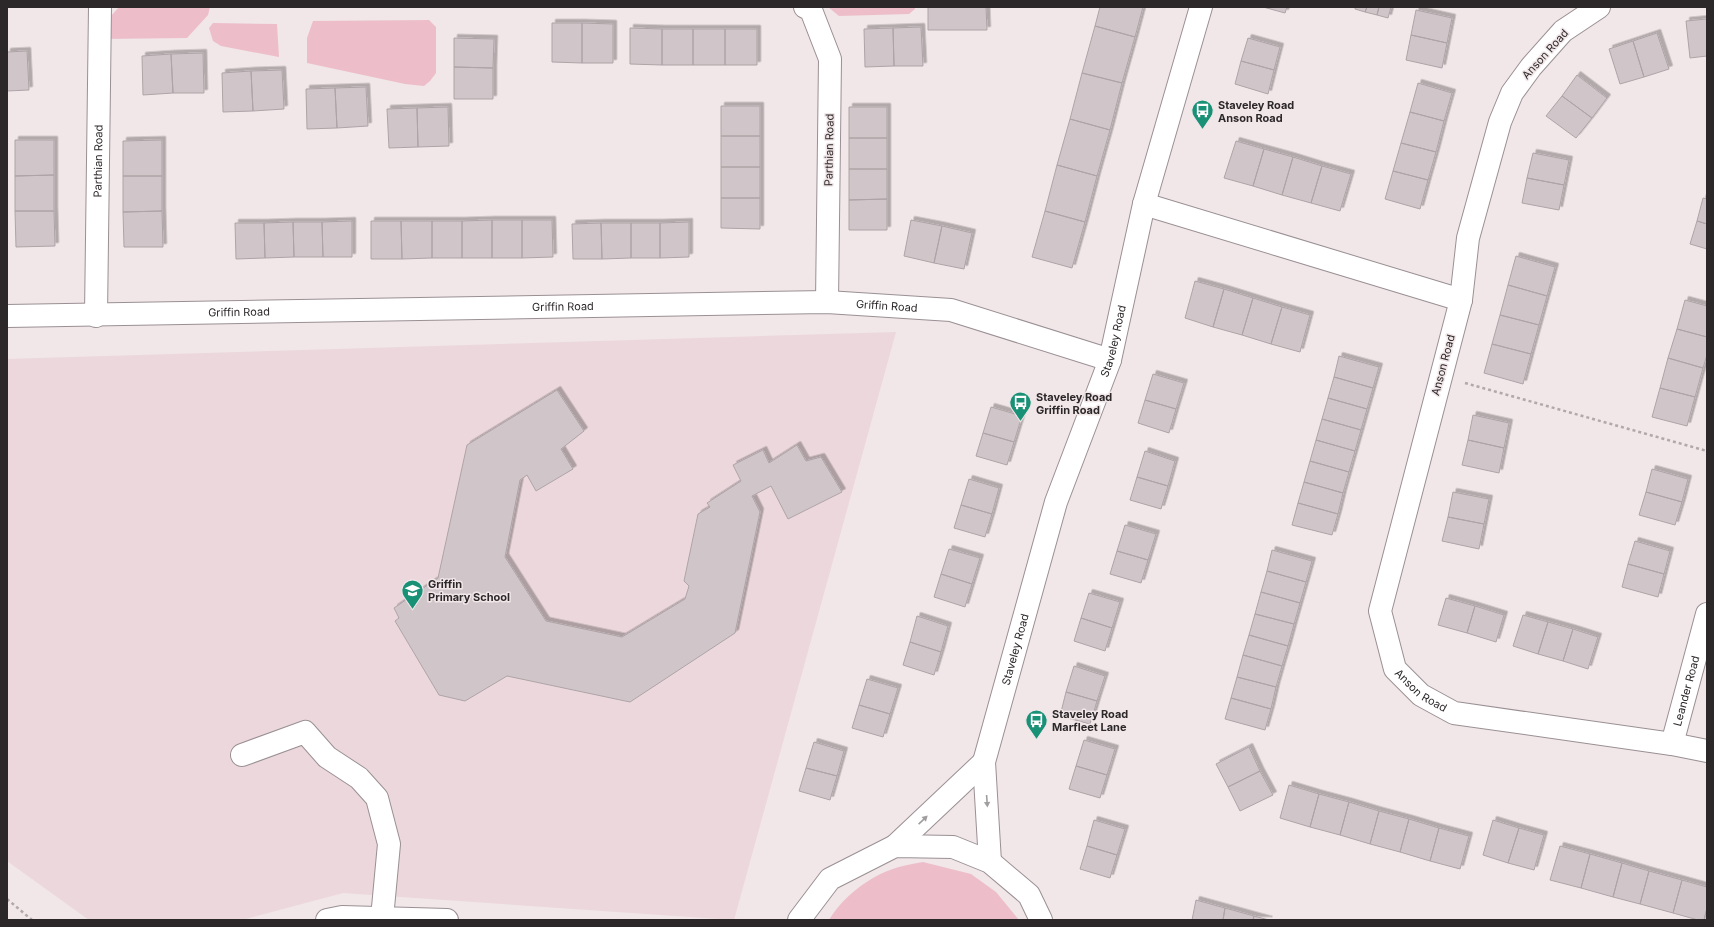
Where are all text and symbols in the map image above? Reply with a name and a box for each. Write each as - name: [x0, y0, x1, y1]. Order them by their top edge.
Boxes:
- street label: Anson Road: [1519, 26, 1571, 82]
- bus stop icon: Staveley Road Anson Road: [1189, 98, 1215, 131]
- place label: Staveley Road Anson Road: [1218, 98, 1294, 125]
- street label: Parthian Road: [821, 114, 837, 186]
- street label: Parthian Road: [91, 125, 105, 197]
- street label: Griffin Road: [855, 297, 918, 315]
- street label: Griffin Road: [532, 299, 594, 314]
- street label: Staveley Road: [1097, 304, 1129, 379]
- street label: Griffin Road: [208, 305, 270, 320]
- street label: Anson Road: [1428, 333, 1458, 397]
- bus stop icon: Staveley Road Griffin Road: [1008, 390, 1034, 423]
- place label: Staveley Road Griffin Road: [1036, 390, 1112, 417]
- school or university icon: Griffin Primary School: [400, 577, 426, 610]
- place label: Griffin Primary School: [428, 577, 510, 604]
- street label: Staveley Road: [999, 612, 1032, 687]
- street label: Leander Road: [1670, 654, 1702, 728]
- street label: Anson Road: [1392, 666, 1449, 715]
- bus stop icon: Staveley Road Marfleet Lane: [1023, 707, 1049, 740]
- place label: Staveley Road Marfleet Lane: [1052, 707, 1128, 734]
- one-way arrow: [983, 795, 990, 807]
- one-way arrow: [918, 815, 929, 824]

